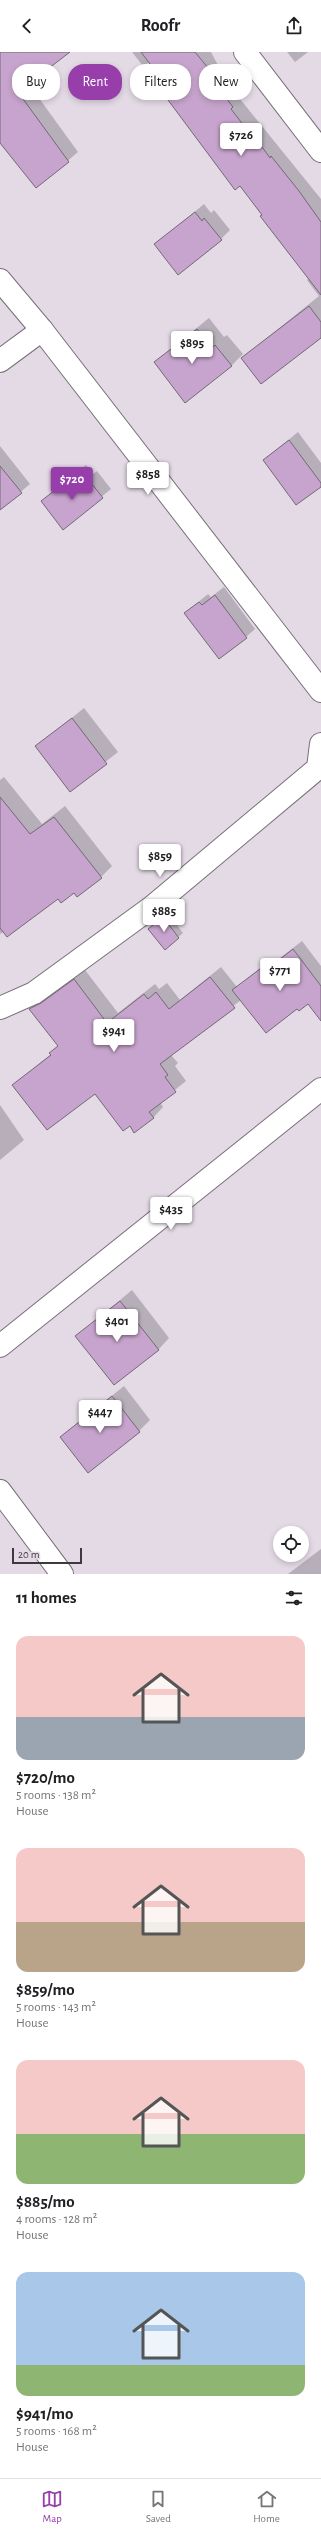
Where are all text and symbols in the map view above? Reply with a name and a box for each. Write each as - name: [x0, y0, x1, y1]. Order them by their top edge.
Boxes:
- icon: back: [16, 15, 38, 37]
- icon: share: [283, 15, 305, 37]
- text: Roofr: [141, 17, 180, 35]
- chip: Buy: [12, 64, 60, 100]
- chip: Rent: [68, 64, 122, 100]
- chip: Filters: [130, 64, 191, 100]
- chip: New: [199, 64, 252, 100]
- pin: $726: [217, 123, 265, 157]
- text: $726: [229, 129, 253, 142]
- pin: $895: [168, 331, 216, 365]
- text: $895: [180, 337, 204, 350]
- pin: $858: [124, 462, 172, 496]
- pin: $720: [48, 467, 96, 501]
- text: $858: [136, 468, 160, 481]
- text: $720: [60, 473, 84, 486]
- pin: $859: [136, 844, 184, 878]
- text: $859: [148, 850, 172, 863]
- pin: $885: [140, 899, 188, 933]
- text: $885: [152, 905, 176, 918]
- pin: $771: [256, 958, 304, 992]
- text: $771: [269, 964, 291, 977]
- pin: $941: [90, 1019, 138, 1053]
- text: $941: [102, 1025, 126, 1038]
- pin: $435: [147, 1197, 195, 1231]
- text: $435: [159, 1203, 183, 1216]
- pin: $401: [93, 1309, 141, 1343]
- text: $401: [105, 1315, 129, 1328]
- pin: $447: [76, 1400, 124, 1434]
- text: $447: [88, 1406, 112, 1419]
- map controls: [273, 1526, 309, 1562]
- button: locate: [273, 1526, 309, 1562]
- scale bar: [12, 1546, 82, 1565]
- text: 20 m: [18, 1549, 39, 1560]
- icon: filters: [283, 1587, 305, 1609]
- text: 11 homes: [16, 1589, 76, 1606]
- icon: home: [125, 1662, 197, 1734]
- text: $720/mo: [16, 1769, 75, 1786]
- text: 5 rooms · 138 m²: [16, 1789, 96, 1802]
- text: House: [16, 1805, 48, 1818]
- icon: home: [125, 1874, 197, 1946]
- text: $859/mo: [16, 1981, 75, 1998]
- text: 5 rooms · 143 m²: [16, 2001, 96, 2014]
- text: House: [16, 2017, 48, 2030]
- icon: home: [125, 2086, 197, 2158]
- text: $885/mo: [16, 2193, 75, 2210]
- text: 4 rooms · 128 m²: [16, 2213, 97, 2226]
- text: House: [16, 2229, 48, 2242]
- icon: home: [125, 2298, 197, 2370]
- text: $941/mo: [16, 2405, 73, 2422]
- text: 5 rooms · 168 m²: [16, 2425, 97, 2438]
- text: House: [16, 2441, 48, 2454]
- tab: Map: [41, 2488, 63, 2525]
- tab: Saved: [146, 2488, 171, 2525]
- tab: Home: [253, 2488, 280, 2525]

